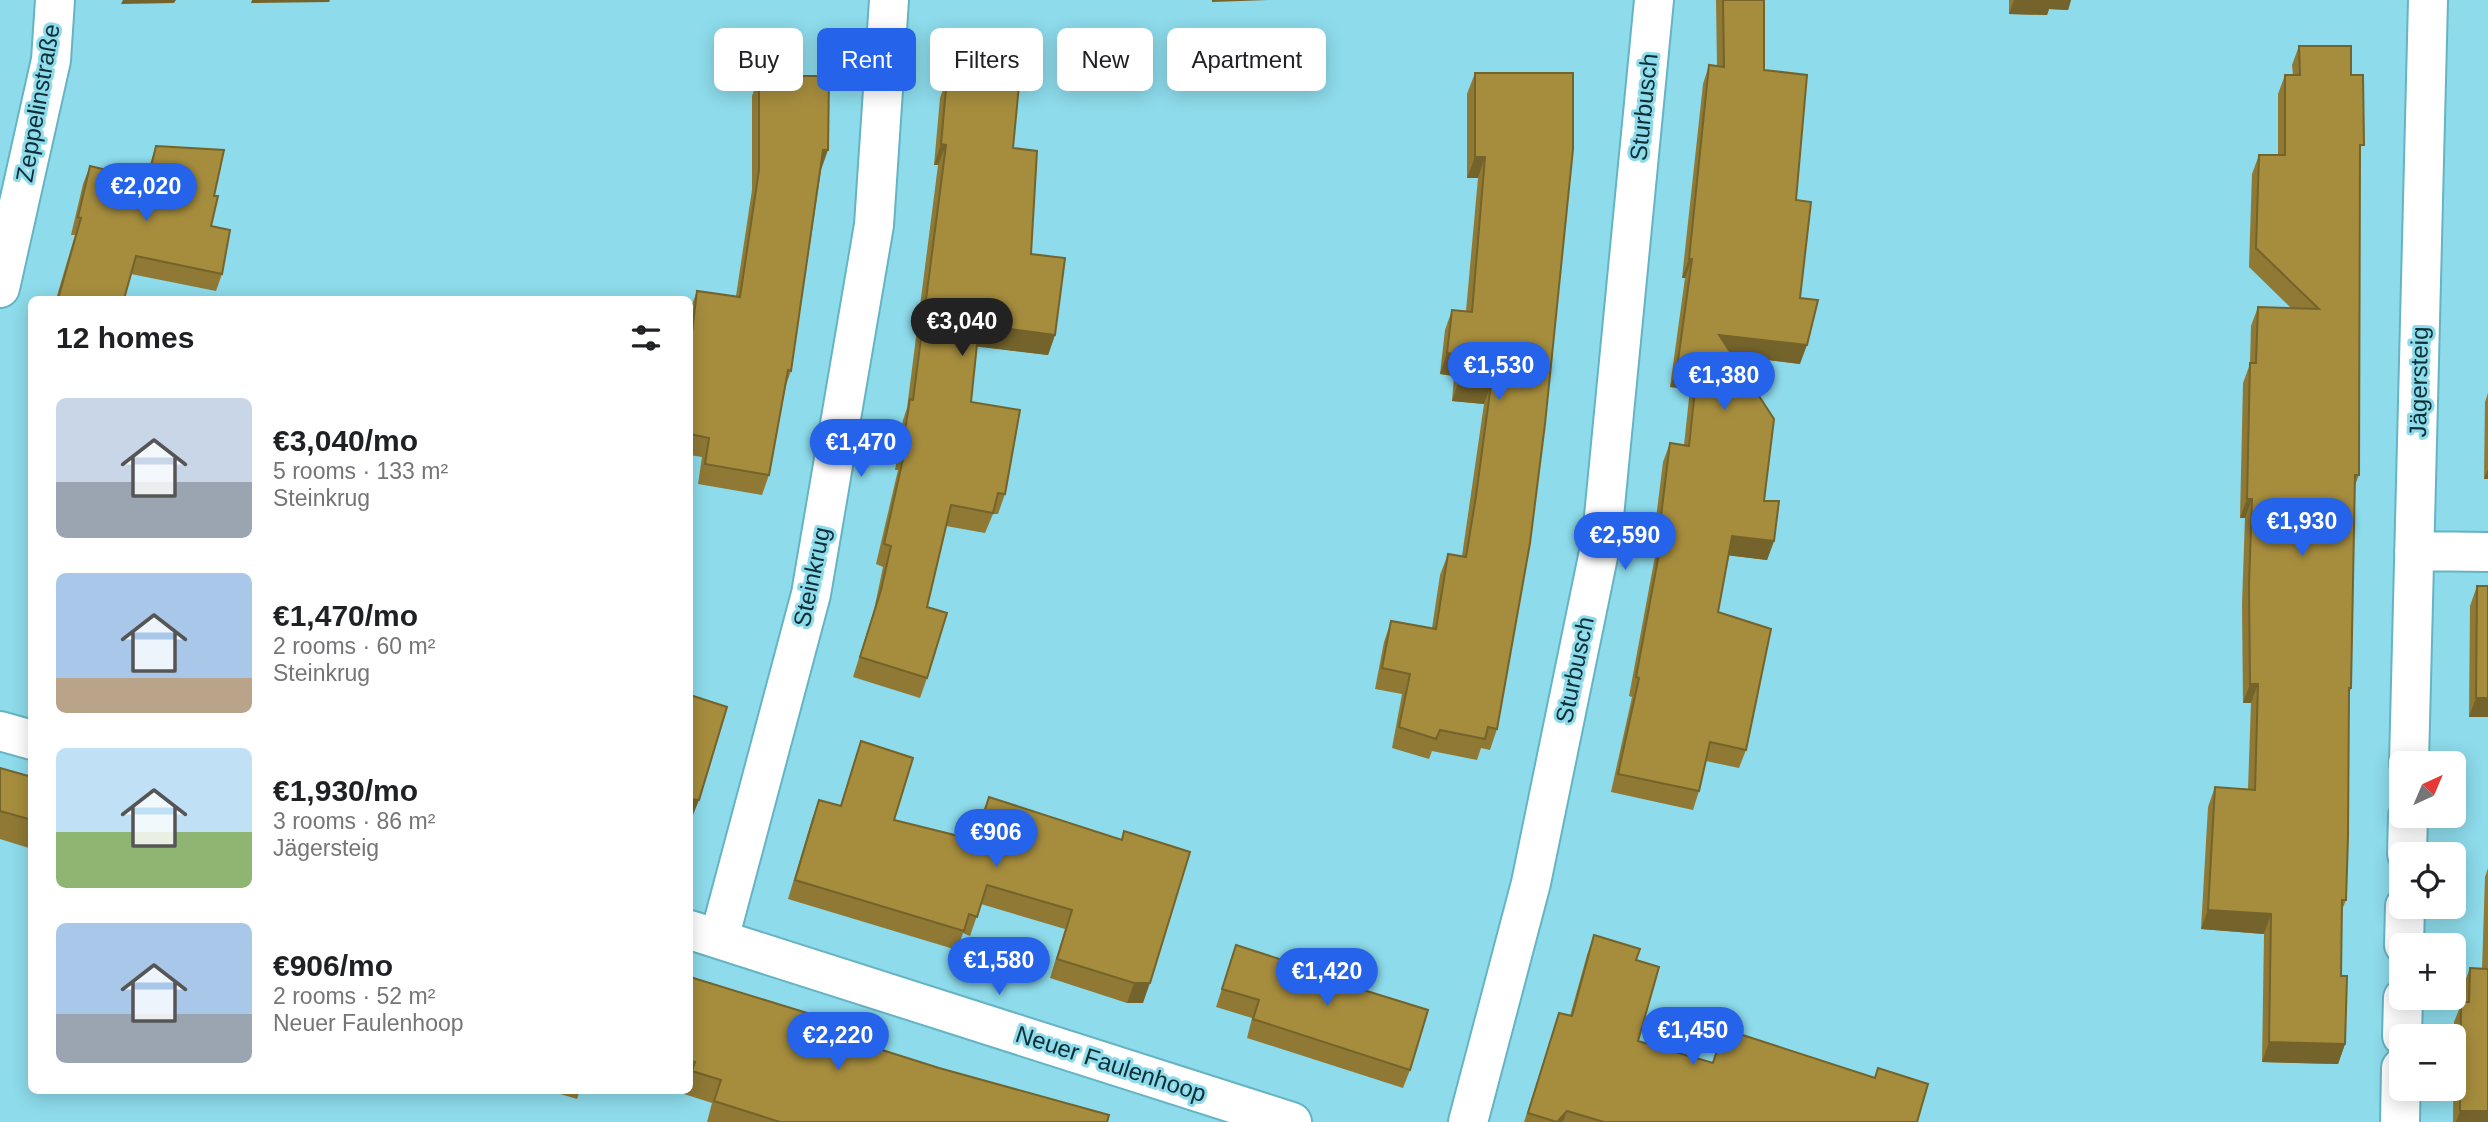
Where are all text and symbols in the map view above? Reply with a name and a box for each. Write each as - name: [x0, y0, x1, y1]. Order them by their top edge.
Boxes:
- street label: Zeppelinstraße: [10, 22, 65, 184]
- chip: Buy: [714, 28, 803, 91]
- chip: Rent: [817, 28, 916, 91]
- chip: Filters: [930, 28, 1043, 91]
- chip: New: [1057, 28, 1153, 91]
- chip: Apartment: [1167, 28, 1326, 91]
- street label: Sturbusch: [1624, 52, 1663, 162]
- pin: €2,020: [89, 164, 203, 223]
- text: €2,020: [111, 173, 181, 199]
- pin: €3,040: [905, 298, 1019, 358]
- text: €3,040: [927, 308, 997, 334]
- icon: filters: [627, 319, 665, 357]
- text: 12 homes: [56, 321, 194, 354]
- street label: Jägersteig: [2404, 326, 2433, 438]
- pin: €1,530: [1442, 342, 1556, 402]
- text: €1,530: [1464, 352, 1534, 378]
- pin: €1,380: [1667, 352, 1781, 412]
- text: €1,380: [1689, 362, 1759, 388]
- pin: €1,470: [804, 420, 918, 479]
- text: €3,040/mo: [273, 424, 418, 457]
- icon: home: [112, 426, 196, 510]
- text: €1,470: [826, 429, 896, 455]
- text: 5 rooms · 133 m²: [273, 458, 448, 484]
- text: Steinkrug: [273, 485, 370, 511]
- pin: €1,930: [2245, 498, 2359, 558]
- text: €1,930: [2267, 508, 2337, 534]
- pin: €2,590: [1568, 512, 1682, 572]
- text: €2,590: [1590, 522, 1660, 548]
- street label: Steinkrug: [788, 525, 835, 629]
- text: €1,470/mo: [273, 599, 418, 632]
- icon: home: [112, 601, 196, 685]
- street label: Sturbusch: [1550, 614, 1599, 726]
- text: 2 rooms · 60 m²: [273, 633, 435, 659]
- text: Steinkrug: [273, 660, 370, 686]
- north arrow: [2389, 751, 2466, 828]
- map controls: [2389, 751, 2466, 1101]
- text: €1,930/mo: [273, 774, 418, 807]
- icon: home: [112, 776, 196, 860]
- text: 3 rooms · 86 m²: [273, 808, 435, 834]
- pin: €906: [955, 810, 1037, 869]
- text: €906: [970, 819, 1022, 845]
- text: Jägersteig: [273, 835, 379, 861]
- button: locate: [2389, 842, 2466, 919]
- button: +: [2389, 933, 2466, 1010]
- pin: €1,580: [942, 937, 1056, 997]
- text: €1,580: [964, 947, 1034, 973]
- pin: €1,420: [1270, 948, 1384, 1008]
- text: €906/mo: [273, 949, 393, 982]
- icon: home: [112, 951, 196, 1035]
- text: €1,420: [1292, 958, 1362, 984]
- text: 2 rooms · 52 m²: [273, 983, 435, 1009]
- pin: €1,450: [1636, 1007, 1750, 1067]
- text: Neuer Faulenhoop: [273, 1010, 464, 1036]
- pin: €2,220: [781, 1012, 895, 1072]
- text: €1,450: [1658, 1017, 1728, 1043]
- street label: Neuer Faulenhoop: [1012, 1020, 1210, 1107]
- text: €2,220: [803, 1022, 873, 1048]
- button: −: [2389, 1024, 2466, 1101]

